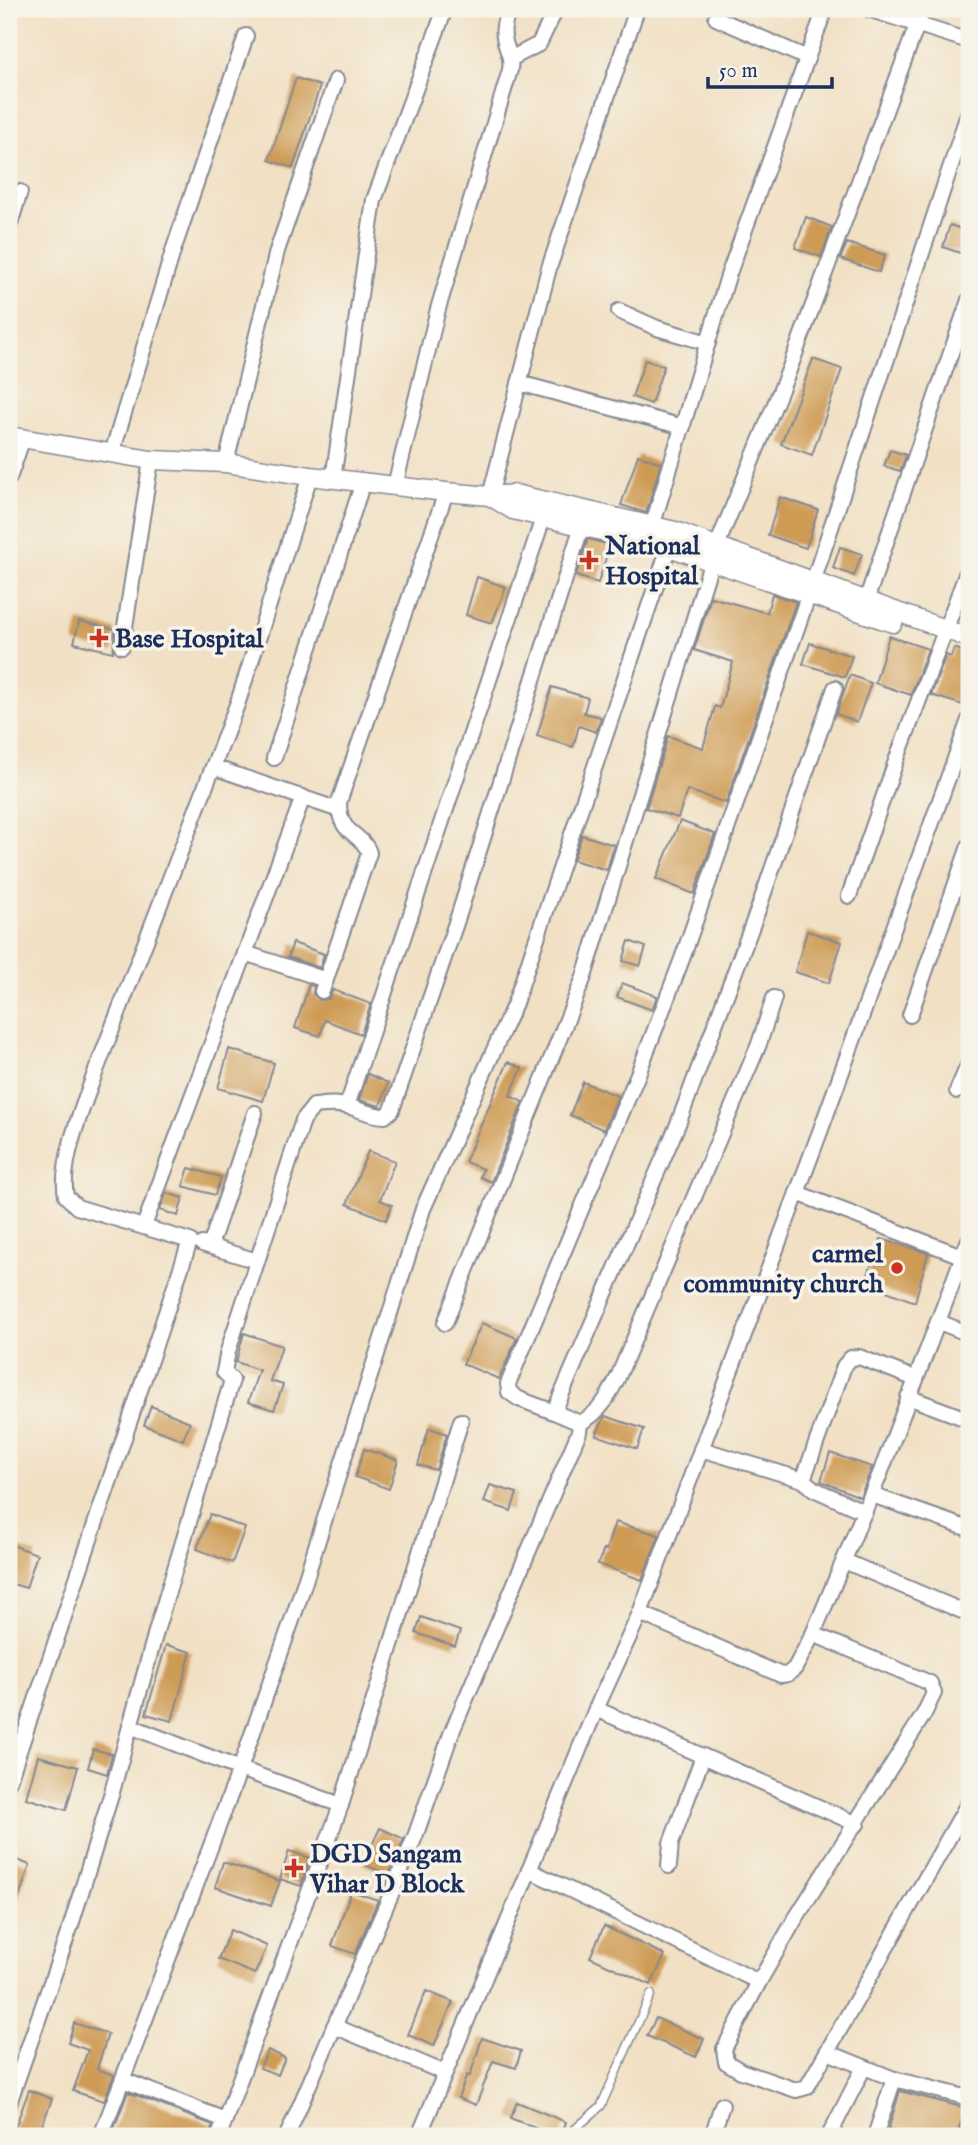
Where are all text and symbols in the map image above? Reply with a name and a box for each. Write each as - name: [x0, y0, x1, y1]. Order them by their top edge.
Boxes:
- scale bar: [708, 46, 833, 90]
- text: 50 m: [719, 58, 758, 85]
- place label: National Hospital: [604, 530, 701, 593]
- marker: National Hospital: [579, 550, 599, 570]
- place label: Base Hospital: [115, 623, 264, 656]
- marker: Base Hospital: [89, 628, 109, 648]
- place label: carmel community church: [683, 1238, 884, 1301]
- marker: carmel community church: [889, 1260, 905, 1276]
- place label: DGD Sangam Vihar D Block: [309, 1838, 465, 1901]
- marker: DGD Sangam Vihar D Block: [284, 1858, 304, 1878]

